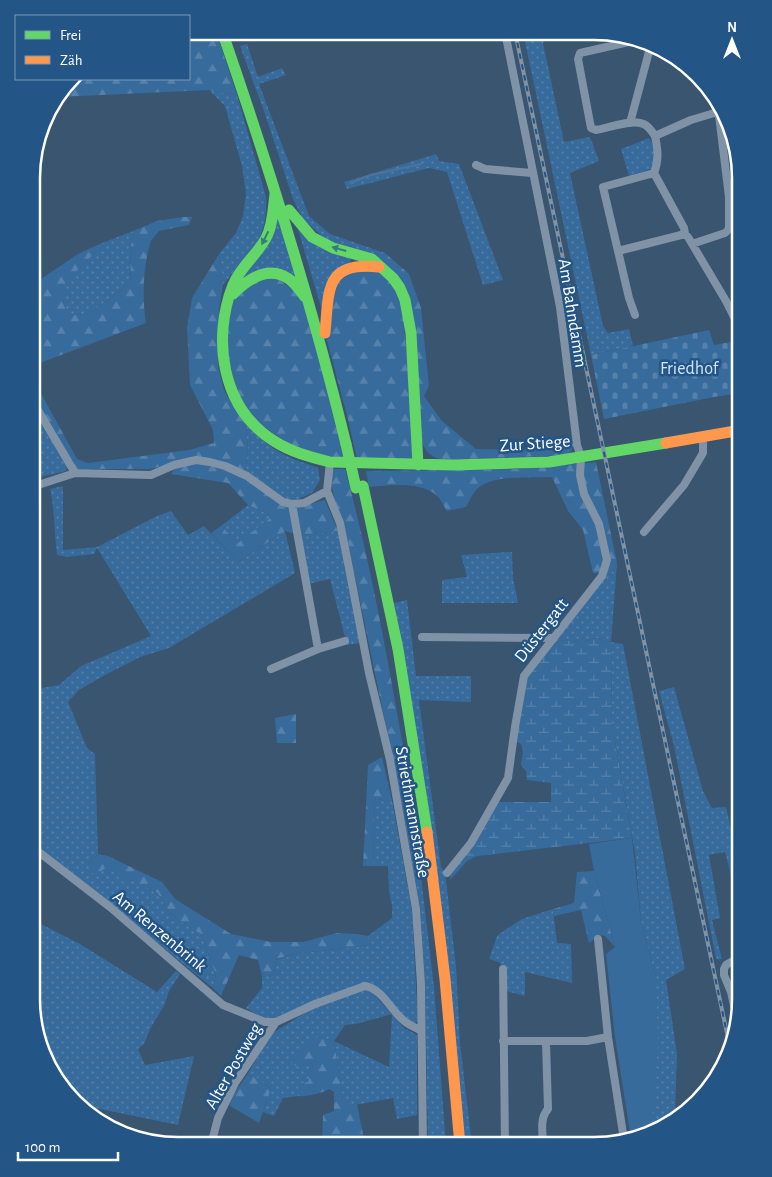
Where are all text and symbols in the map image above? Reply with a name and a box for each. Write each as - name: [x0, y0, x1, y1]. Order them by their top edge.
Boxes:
- legend: [15, 15, 190, 80]
- north arrow: [707, 15, 757, 65]
- text: N: [727, 21, 737, 35]
- text: Frei: [60, 28, 81, 43]
- text: Zäh: [60, 53, 83, 68]
- one-way arrow: [261, 230, 269, 245]
- one-way arrow: [331, 245, 346, 253]
- street label: Am Bahndamm: [555, 257, 590, 369]
- park label: Friedhof: [660, 360, 720, 378]
- street label: Zur Stiege: [499, 433, 571, 455]
- street label: Düstergatt: [511, 595, 572, 666]
- street label: Striethmannstraße: [392, 745, 432, 879]
- street label: Am Renzenbrink: [109, 888, 210, 976]
- street label: Alter Postweg: [202, 1020, 266, 1113]
- scale bar: [18, 1130, 118, 1162]
- text: 100 m: [25, 1140, 60, 1155]

